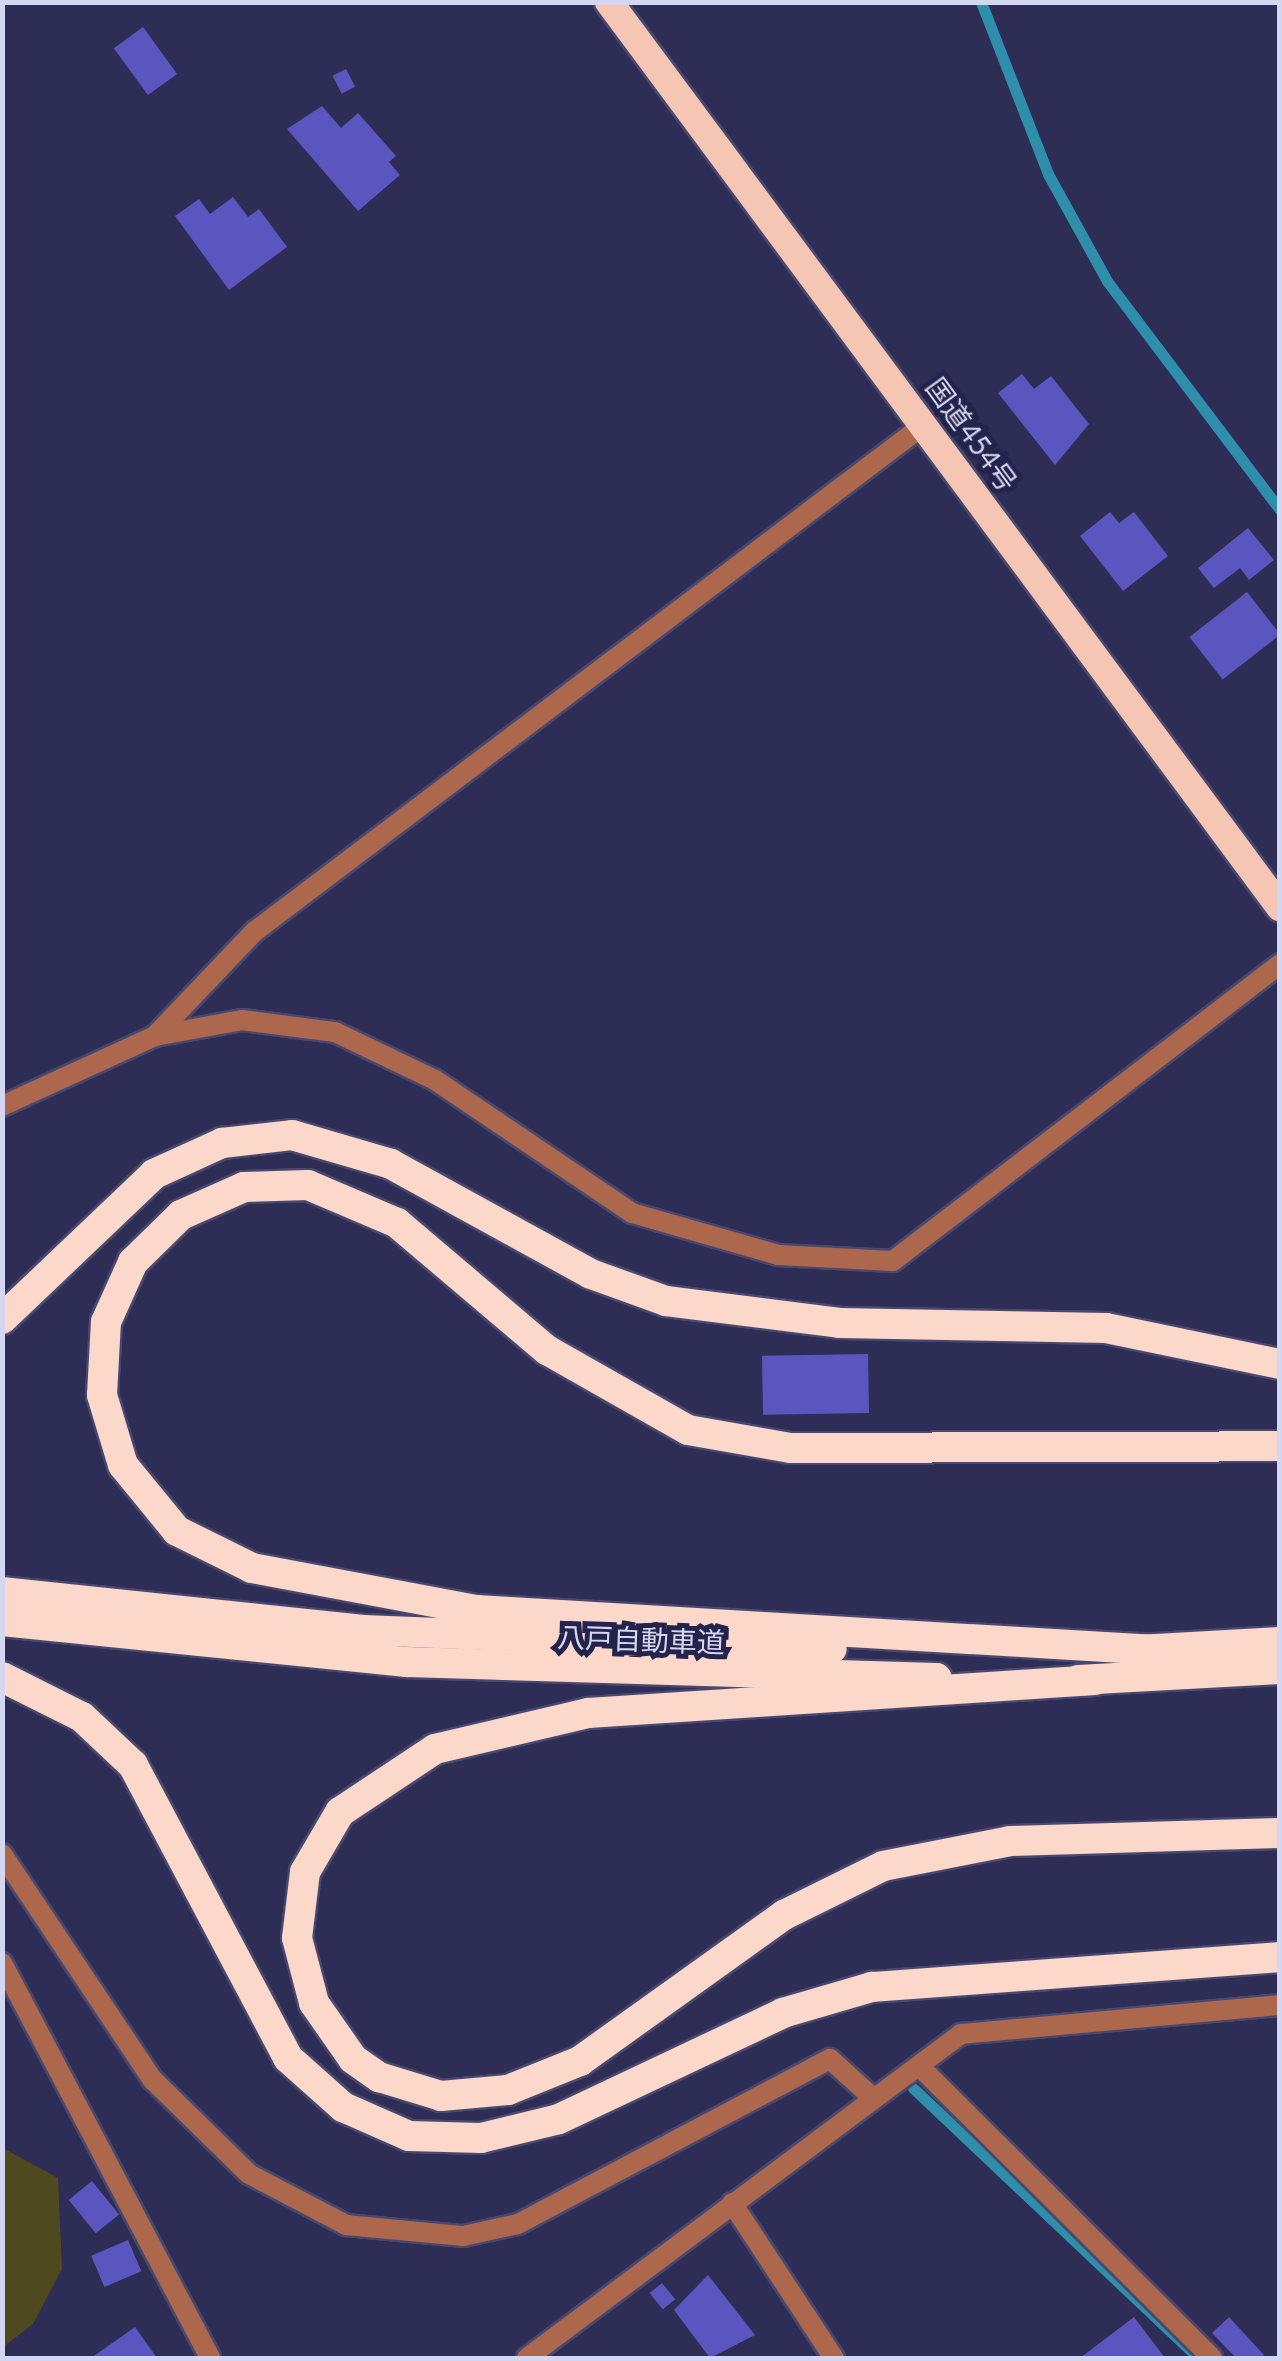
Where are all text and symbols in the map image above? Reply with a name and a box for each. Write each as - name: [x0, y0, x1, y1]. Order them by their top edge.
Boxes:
- street label: 国道454号: [919, 370, 1025, 498]
- street label: 八戸自動車道: [556, 1619, 726, 1659]

